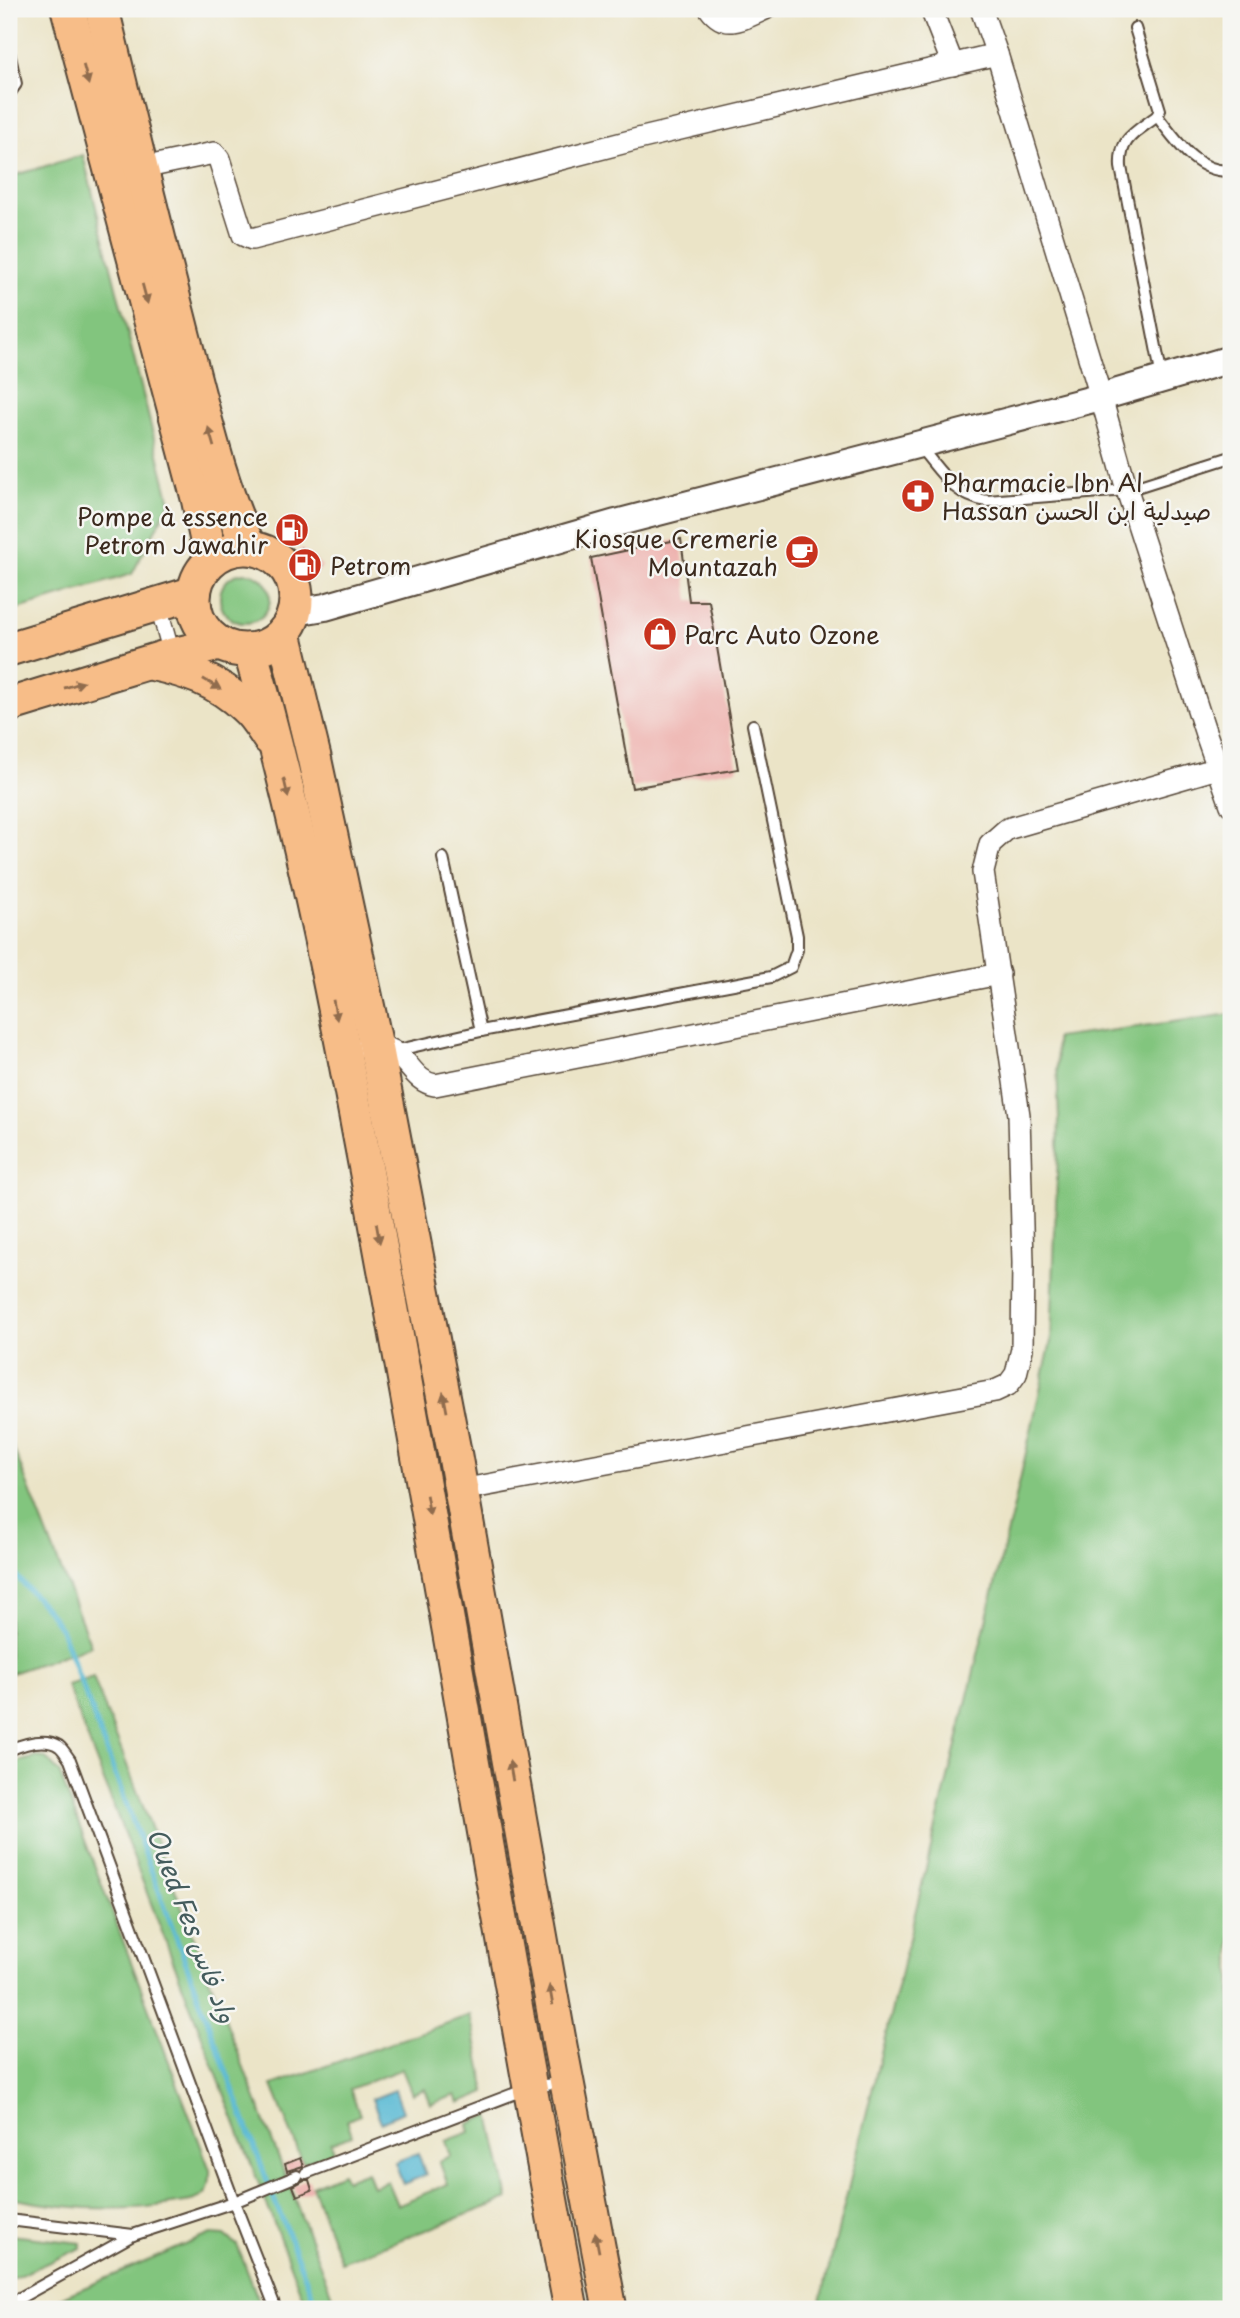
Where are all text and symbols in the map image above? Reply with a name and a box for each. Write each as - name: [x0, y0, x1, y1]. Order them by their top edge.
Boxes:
- one-way arrow: [81, 64, 92, 86]
- one-way arrow: [140, 284, 151, 306]
- one-way arrow: [205, 426, 216, 448]
- place label: Pharmacie Ibn Al Hassan صيدلية ابن الحسن: [942, 464, 1211, 528]
- pharmacy icon: Pharmacie Ibn Al Hassan صيدلية ابن الحسن: [899, 477, 937, 515]
- place label: Pompe à essence Petrom Jawahir: [77, 498, 269, 562]
- fuel station icon: Pompe à essence Petrom Jawahir: [273, 511, 311, 549]
- place label: Kiosque Cremerie Mountazah: [575, 520, 778, 584]
- cafe icon: Kiosque Cremerie Mountazah: [783, 533, 821, 571]
- fuel station icon: Petrom: [286, 546, 324, 584]
- place label: Petrom: [330, 547, 411, 583]
- shop icon: Parc Auto Ozone: [641, 615, 679, 653]
- place label: Parc Auto Ozone: [684, 616, 880, 652]
- one-way arrow: [202, 678, 222, 690]
- one-way arrow: [64, 679, 85, 689]
- one-way arrow: [280, 777, 291, 799]
- one-way arrow: [330, 999, 341, 1021]
- one-way arrow: [373, 1222, 384, 1244]
- one-way arrow: [439, 1391, 450, 1413]
- one-way arrow: [423, 1494, 434, 1516]
- one-way arrow: [505, 1760, 516, 1782]
- water label: Oued Fes واد فاس: [138, 1822, 248, 2028]
- one-way arrow: [545, 1984, 556, 2006]
- one-way arrow: [592, 2231, 603, 2253]

